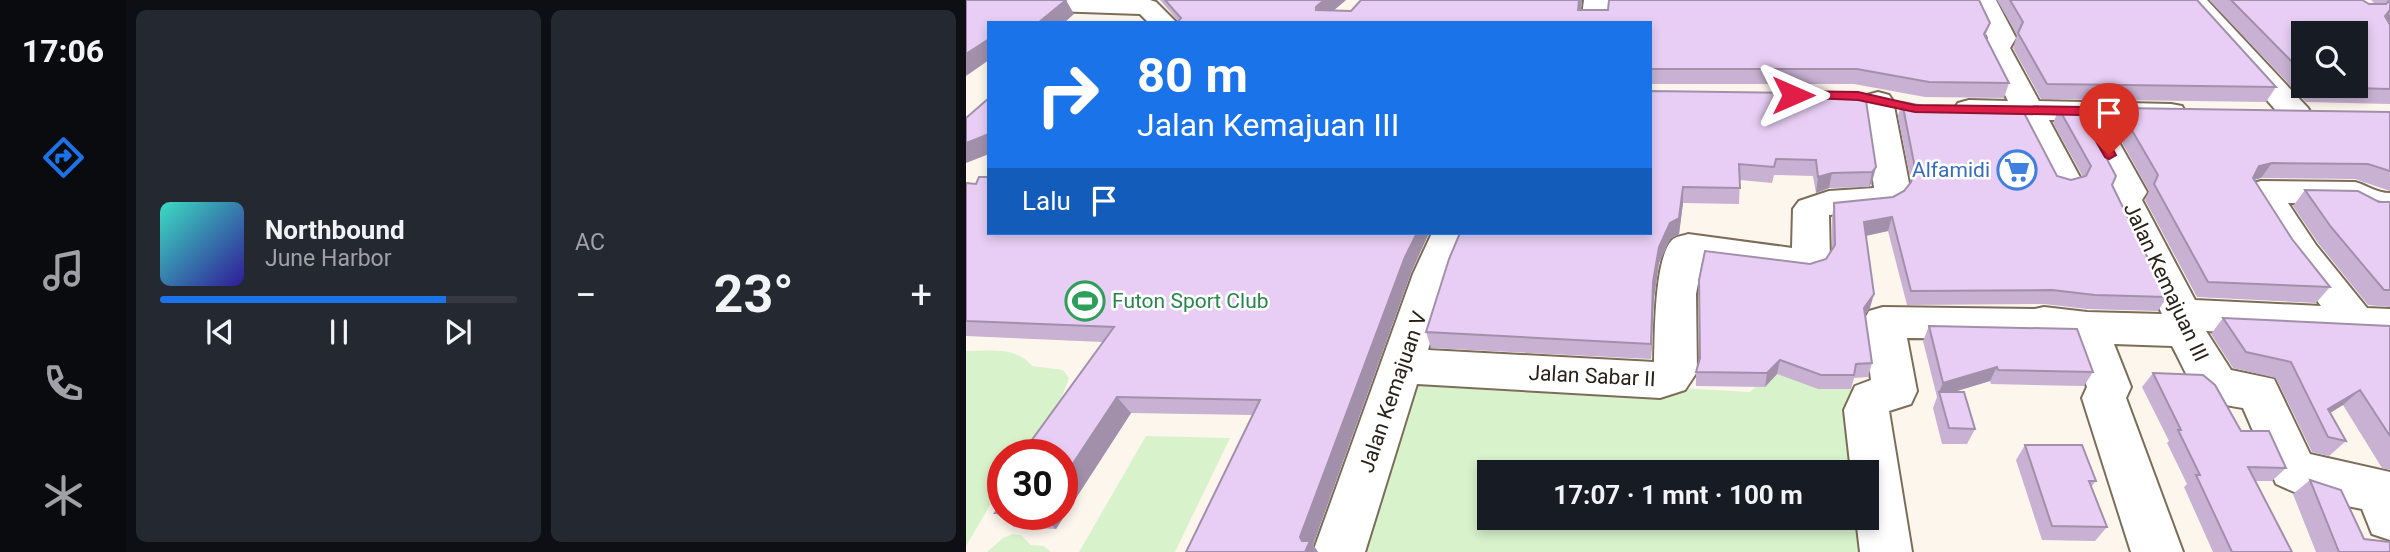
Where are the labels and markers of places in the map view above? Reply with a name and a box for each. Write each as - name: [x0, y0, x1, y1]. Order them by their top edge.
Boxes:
- pin: [2079, 83, 2139, 155]
- supermarket icon: Alfamidi: [1996, 149, 2038, 191]
- place label: Alfamidi: [1912, 158, 1990, 182]
- sports icon: Futon Sport Club: [1064, 280, 1106, 322]
- place label: Futon Sport Club: [1112, 289, 1269, 313]

